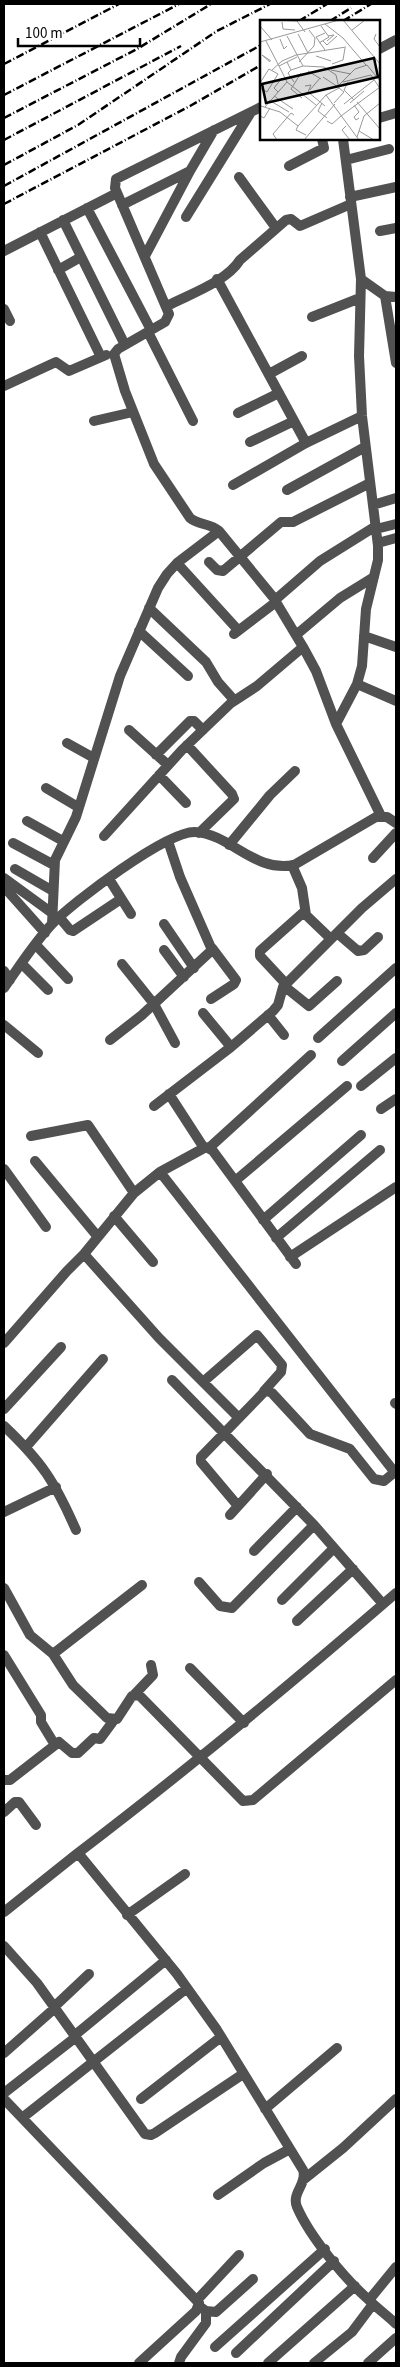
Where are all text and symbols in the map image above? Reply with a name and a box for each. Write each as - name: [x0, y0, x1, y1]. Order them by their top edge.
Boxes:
- scale bar: [18, 15, 140, 47]
- inset map: [260, 20, 380, 140]
- text: 100 m: [25, 23, 63, 44]

